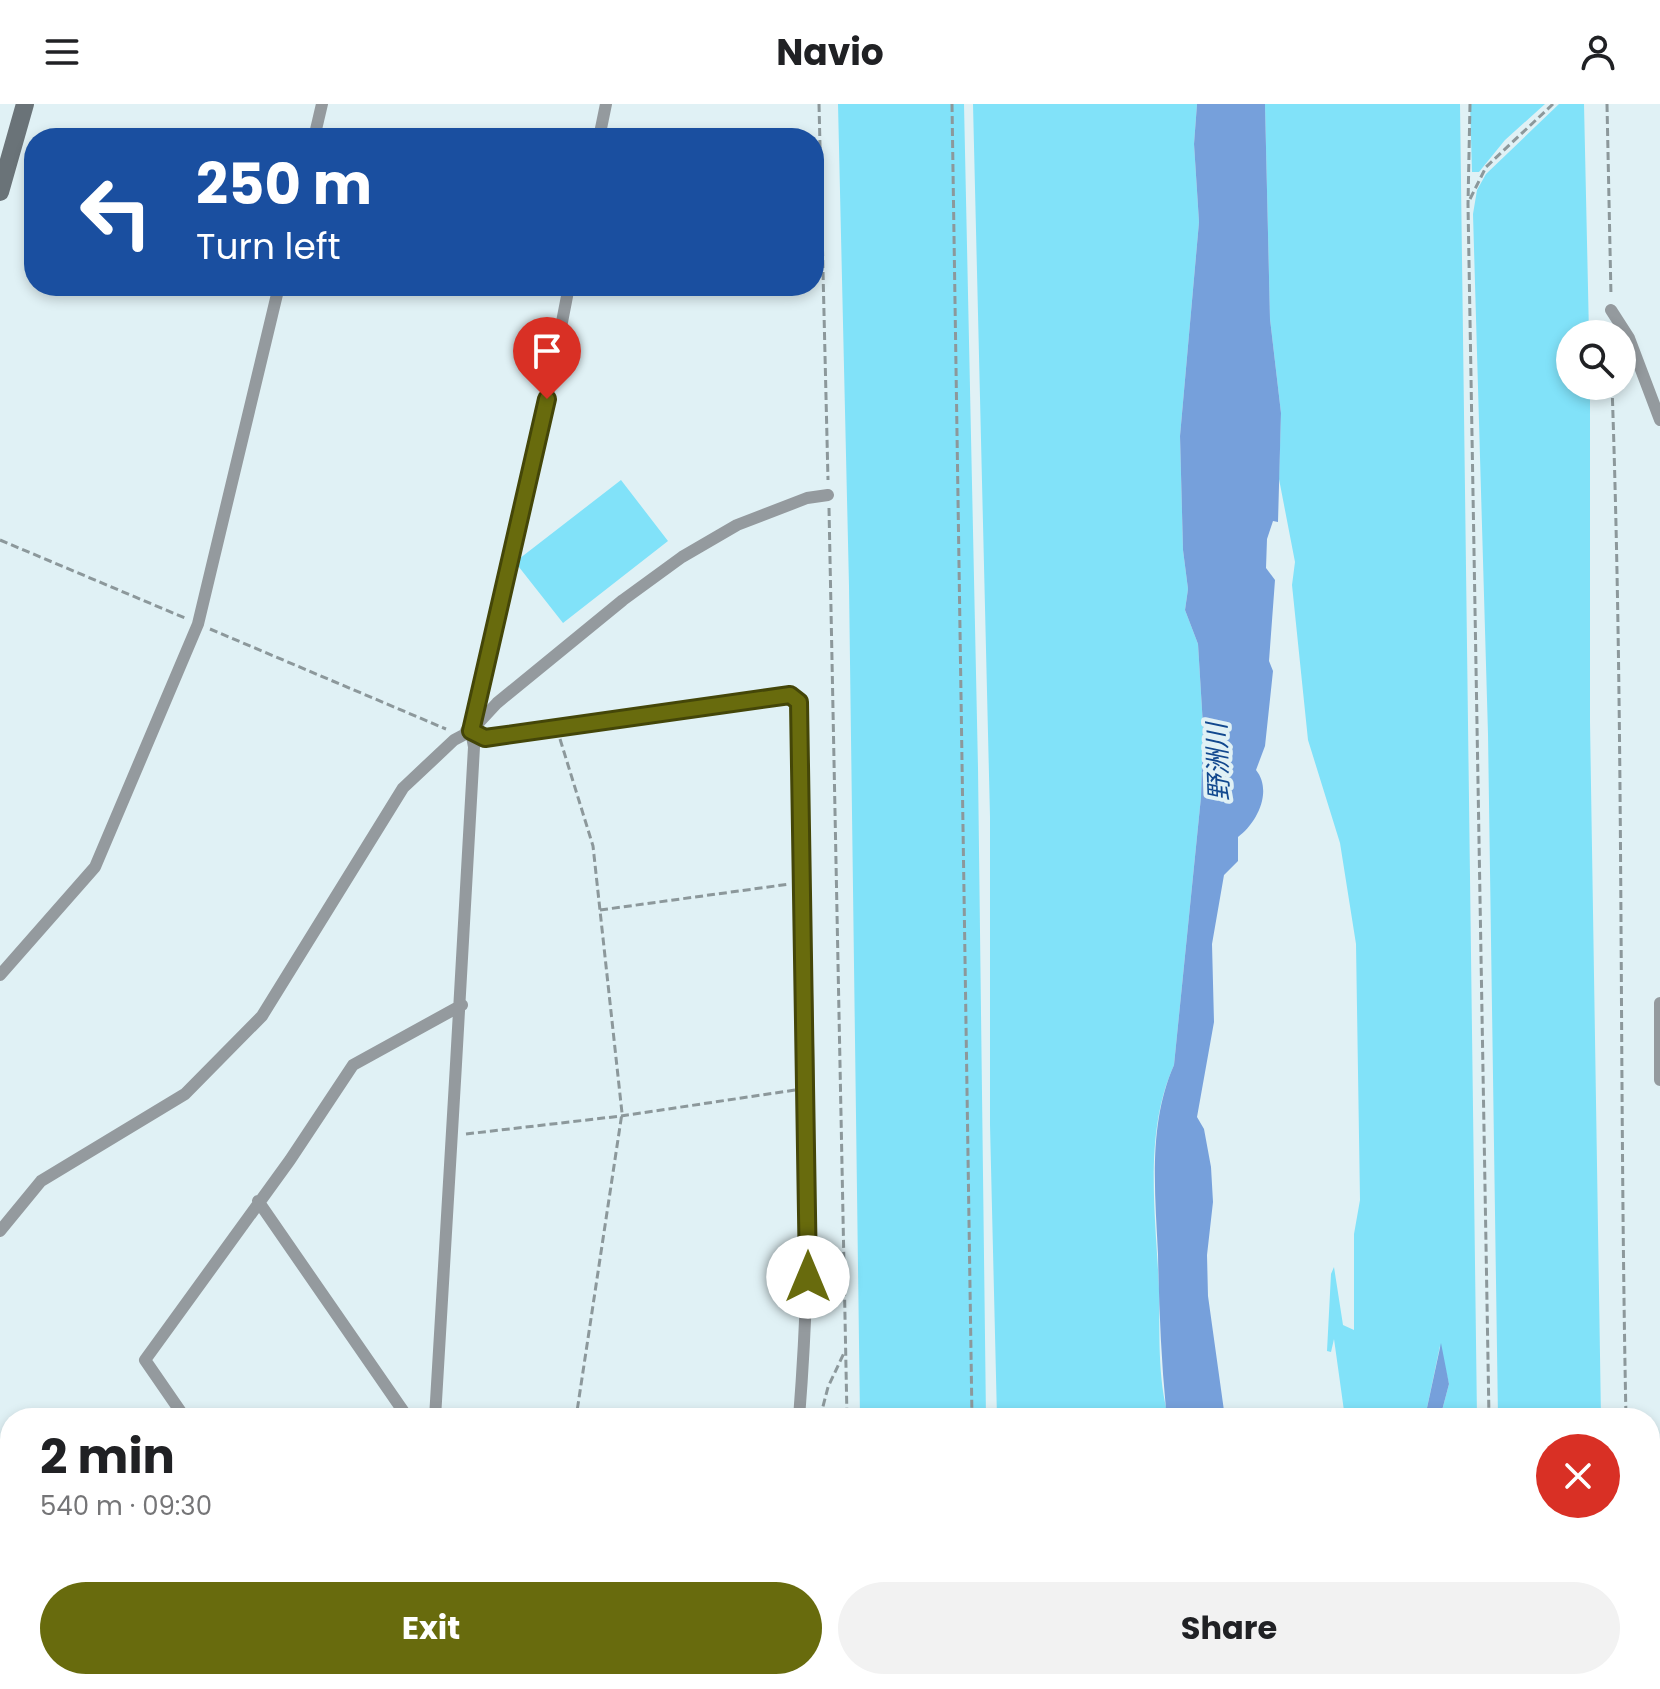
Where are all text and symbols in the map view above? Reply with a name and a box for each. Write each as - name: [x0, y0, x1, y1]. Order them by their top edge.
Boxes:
- text: Navio: [776, 27, 884, 78]
- icon: menu: [40, 30, 84, 74]
- icon: person: [1576, 30, 1620, 74]
- text: 250 m: [196, 145, 372, 224]
- icon: left: [64, 160, 168, 264]
- text: Turn left: [196, 221, 341, 272]
- pin: [513, 317, 581, 399]
- map controls: [1556, 320, 1636, 400]
- button: search: [1556, 320, 1636, 400]
- icon: arrive: [525, 329, 569, 373]
- water label: 野洲川: [1199, 719, 1237, 802]
- position arrow: [766, 1235, 850, 1319]
- text: 2 min: [40, 1423, 175, 1490]
- button: close: [1536, 1434, 1620, 1518]
- text: 540 m · 09:30: [40, 1488, 212, 1524]
- button: Exit: [40, 1582, 822, 1674]
- button: Share: [838, 1582, 1620, 1674]

